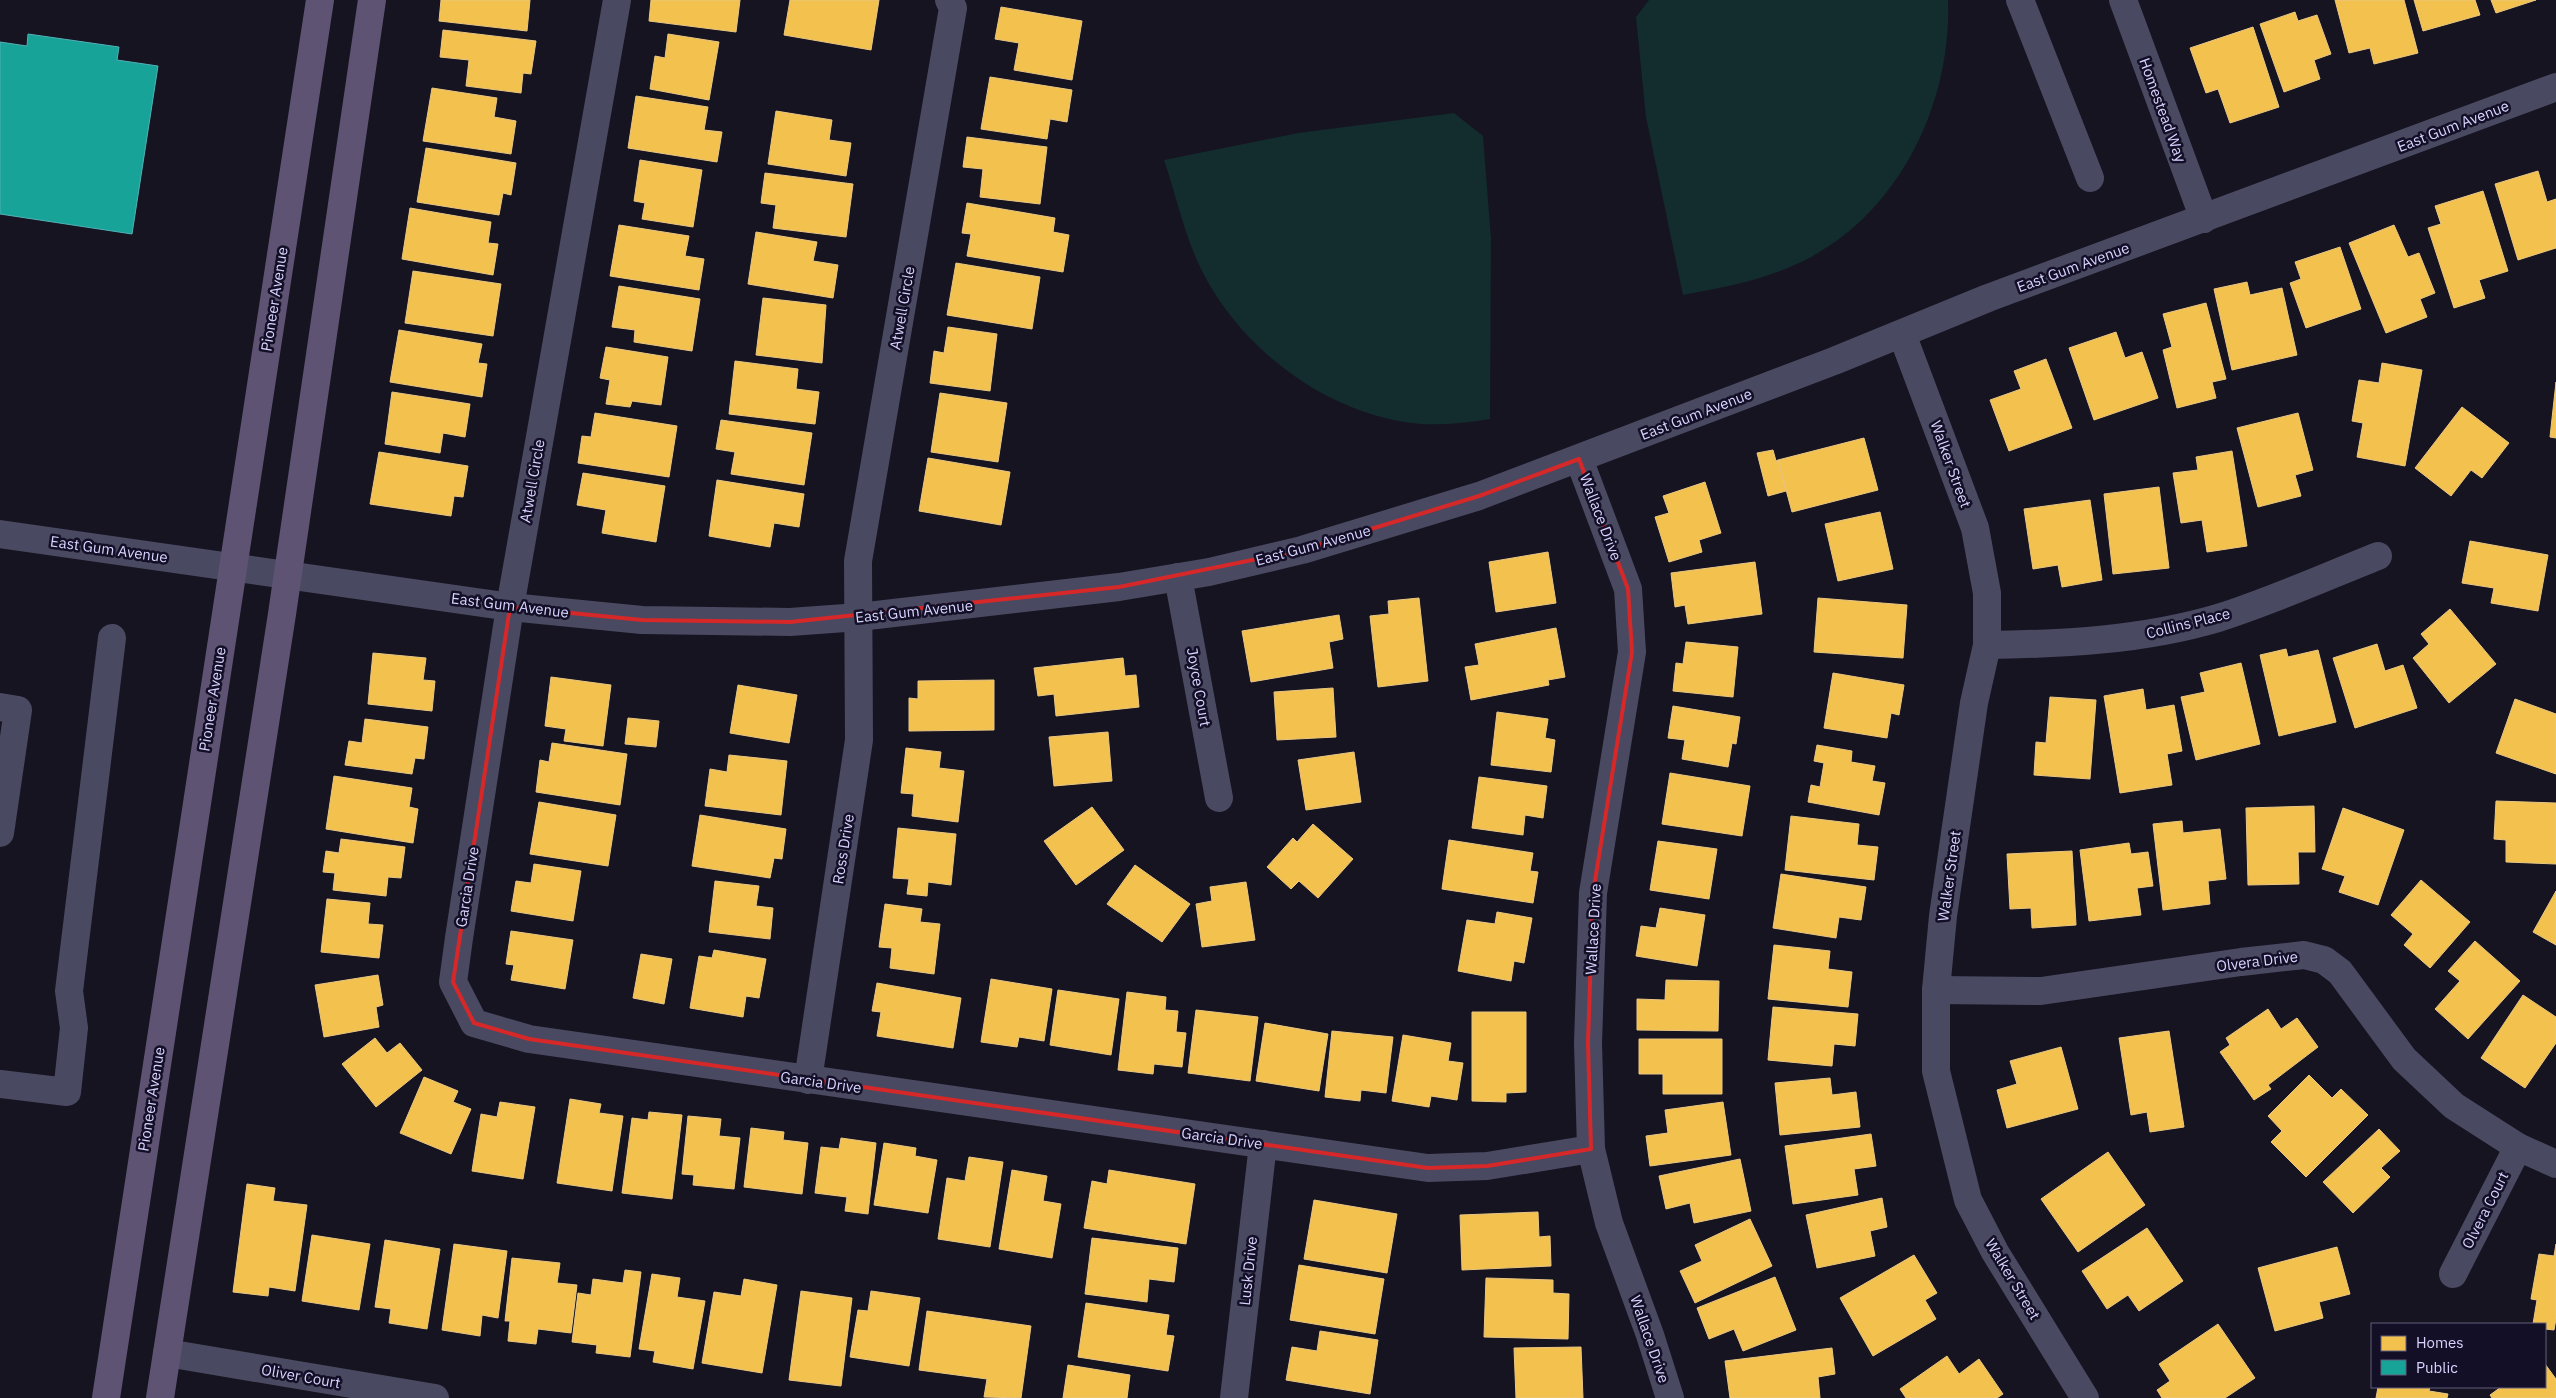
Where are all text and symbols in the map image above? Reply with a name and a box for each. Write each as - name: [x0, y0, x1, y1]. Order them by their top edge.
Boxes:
- street label: Homestead Way: [2135, 55, 2191, 165]
- street label: East Gum Avenue: [2394, 96, 2512, 156]
- street label: East Gum Avenue: [2014, 238, 2132, 296]
- street label: Pioneer Avenue: [256, 245, 292, 353]
- street label: Atwell Circle: [885, 265, 919, 351]
- street label: East Gum Avenue: [1637, 384, 1755, 444]
- street label: Walker Street: [1926, 418, 1976, 510]
- street label: Atwell Circle: [515, 438, 549, 524]
- street label: Wallace Drive: [1576, 471, 1626, 563]
- street label: East Gum Avenue: [1253, 520, 1373, 570]
- street label: East Gum Avenue: [49, 531, 169, 567]
- street label: East Gum Avenue: [450, 588, 570, 622]
- street label: East Gum Avenue: [854, 595, 974, 627]
- street label: Collins Place: [2144, 603, 2232, 643]
- street label: Pioneer Avenue: [194, 645, 230, 753]
- street label: Joyce Court: [1183, 646, 1215, 728]
- street label: Ross Drive: [828, 813, 858, 885]
- street label: Walker Street: [1933, 829, 1965, 923]
- street label: Garcia Drive: [451, 845, 483, 929]
- street label: Wallace Drive: [1581, 883, 1605, 975]
- street label: Olvera Drive: [2215, 947, 2299, 975]
- street label: Pioneer Avenue: [133, 1045, 169, 1153]
- street label: Garcia Drive: [779, 1067, 863, 1097]
- street label: Garcia Drive: [1180, 1123, 1264, 1153]
- street label: Olvera Court: [2457, 1168, 2513, 1252]
- street label: Lusk Drive: [1235, 1235, 1261, 1307]
- street label: Walker Street: [1981, 1235, 2045, 1323]
- street label: Wallace Drive: [1626, 1293, 1674, 1385]
- legend: [2371, 1323, 2546, 1388]
- text: Homes: [2416, 1333, 2464, 1352]
- text: Public: [2416, 1358, 2458, 1377]
- street label: Oliver Court: [260, 1360, 342, 1392]

